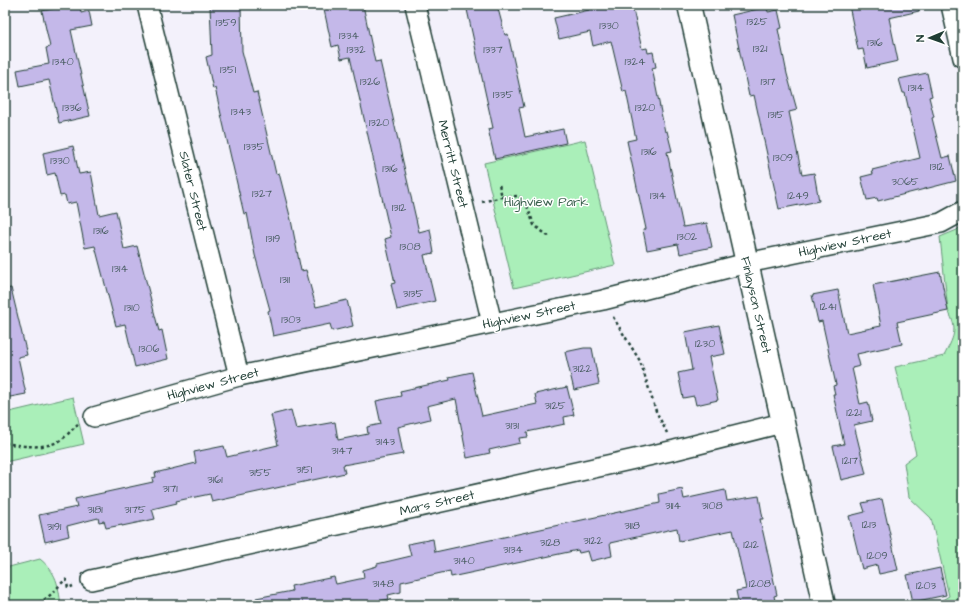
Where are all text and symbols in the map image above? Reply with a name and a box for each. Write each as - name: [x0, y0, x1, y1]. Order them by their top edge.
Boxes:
- house number: 1325: [746, 14, 768, 29]
- house number: 1359: [215, 15, 237, 30]
- house number: 1330: [599, 18, 619, 33]
- north arrow: [910, 18, 950, 58]
- house number: 1334: [339, 28, 360, 43]
- house number: 1316: [867, 35, 883, 50]
- text: N: [913, 35, 928, 42]
- house number: 1321: [753, 41, 768, 56]
- house number: 1332: [347, 42, 366, 57]
- house number: 1337: [483, 42, 503, 57]
- house number: 1340: [52, 54, 74, 69]
- house number: 1324: [625, 54, 646, 69]
- house number: 1351: [220, 62, 237, 77]
- house number: 1326: [360, 74, 380, 89]
- house number: 1317: [760, 74, 776, 89]
- house number: 1314: [908, 80, 924, 95]
- house number: 1335: [493, 87, 513, 102]
- house number: 1336: [62, 100, 82, 115]
- house number: 1320: [635, 100, 655, 115]
- house number: 1343: [231, 104, 251, 119]
- house number: 1315: [768, 107, 784, 122]
- house number: 1320: [369, 115, 389, 130]
- street label: Merritt Street: [433, 118, 473, 211]
- house number: 1335: [244, 139, 264, 154]
- house number: 1316: [641, 144, 657, 159]
- street label: Slater Street: [174, 149, 212, 234]
- house number: 1309: [773, 150, 793, 165]
- house number: 1330: [50, 153, 70, 168]
- house number: 1312: [930, 159, 945, 174]
- house number: 1316: [382, 161, 398, 176]
- house number: 3065: [891, 174, 919, 189]
- house number: 1327: [252, 186, 272, 201]
- house number: 1314: [650, 188, 666, 203]
- house number: 1249: [787, 188, 809, 203]
- park label: Highview Park: [504, 193, 588, 212]
- house number: 1312: [392, 200, 407, 215]
- house number: 1316: [93, 223, 109, 238]
- street label: Highview Street: [797, 224, 894, 263]
- house number: 1302: [677, 229, 698, 244]
- house number: 1319: [266, 231, 280, 246]
- house number: 1308: [399, 239, 421, 254]
- street label: Finlayson Street: [735, 255, 776, 356]
- house number: 1314: [112, 261, 128, 276]
- house number: 1311: [280, 272, 290, 287]
- house number: 3135: [403, 286, 423, 301]
- street label: Highview Street: [481, 296, 578, 335]
- house number: 1241: [820, 299, 837, 314]
- house number: 1310: [124, 300, 140, 315]
- house number: 1303: [281, 312, 301, 327]
- house number: 1230: [695, 336, 715, 351]
- house number: 1306: [139, 341, 160, 356]
- house number: 3122: [572, 361, 593, 376]
- street label: Highview Street: [165, 363, 262, 406]
- house number: 3125: [544, 398, 566, 413]
- house number: 1221: [846, 405, 862, 420]
- house number: 3131: [505, 418, 520, 433]
- house number: 3143: [375, 434, 395, 449]
- house number: 3147: [331, 443, 353, 458]
- house number: 1217: [842, 453, 858, 468]
- house number: 3151: [296, 462, 313, 477]
- house number: 3155: [249, 465, 271, 480]
- house number: 3161: [207, 472, 223, 487]
- house number: 3171: [162, 481, 178, 496]
- street label: Mars Street: [398, 485, 477, 520]
- house number: 3114: [665, 498, 681, 513]
- house number: 3108: [701, 498, 723, 513]
- house number: 3181: [87, 502, 103, 517]
- house number: 3175: [124, 502, 146, 517]
- house number: 1213: [862, 517, 877, 532]
- house number: 3118: [624, 518, 640, 533]
- house number: 3191: [47, 519, 62, 534]
- house number: 3122: [583, 533, 604, 548]
- house number: 3128: [540, 535, 560, 550]
- house number: 1212: [743, 537, 759, 552]
- house number: 3134: [503, 542, 524, 557]
- house number: 1209: [867, 548, 887, 563]
- house number: 3140: [453, 553, 475, 568]
- house number: 3148: [372, 576, 394, 591]
- house number: 1208: [749, 576, 771, 591]
- house number: 1203: [916, 578, 937, 593]

